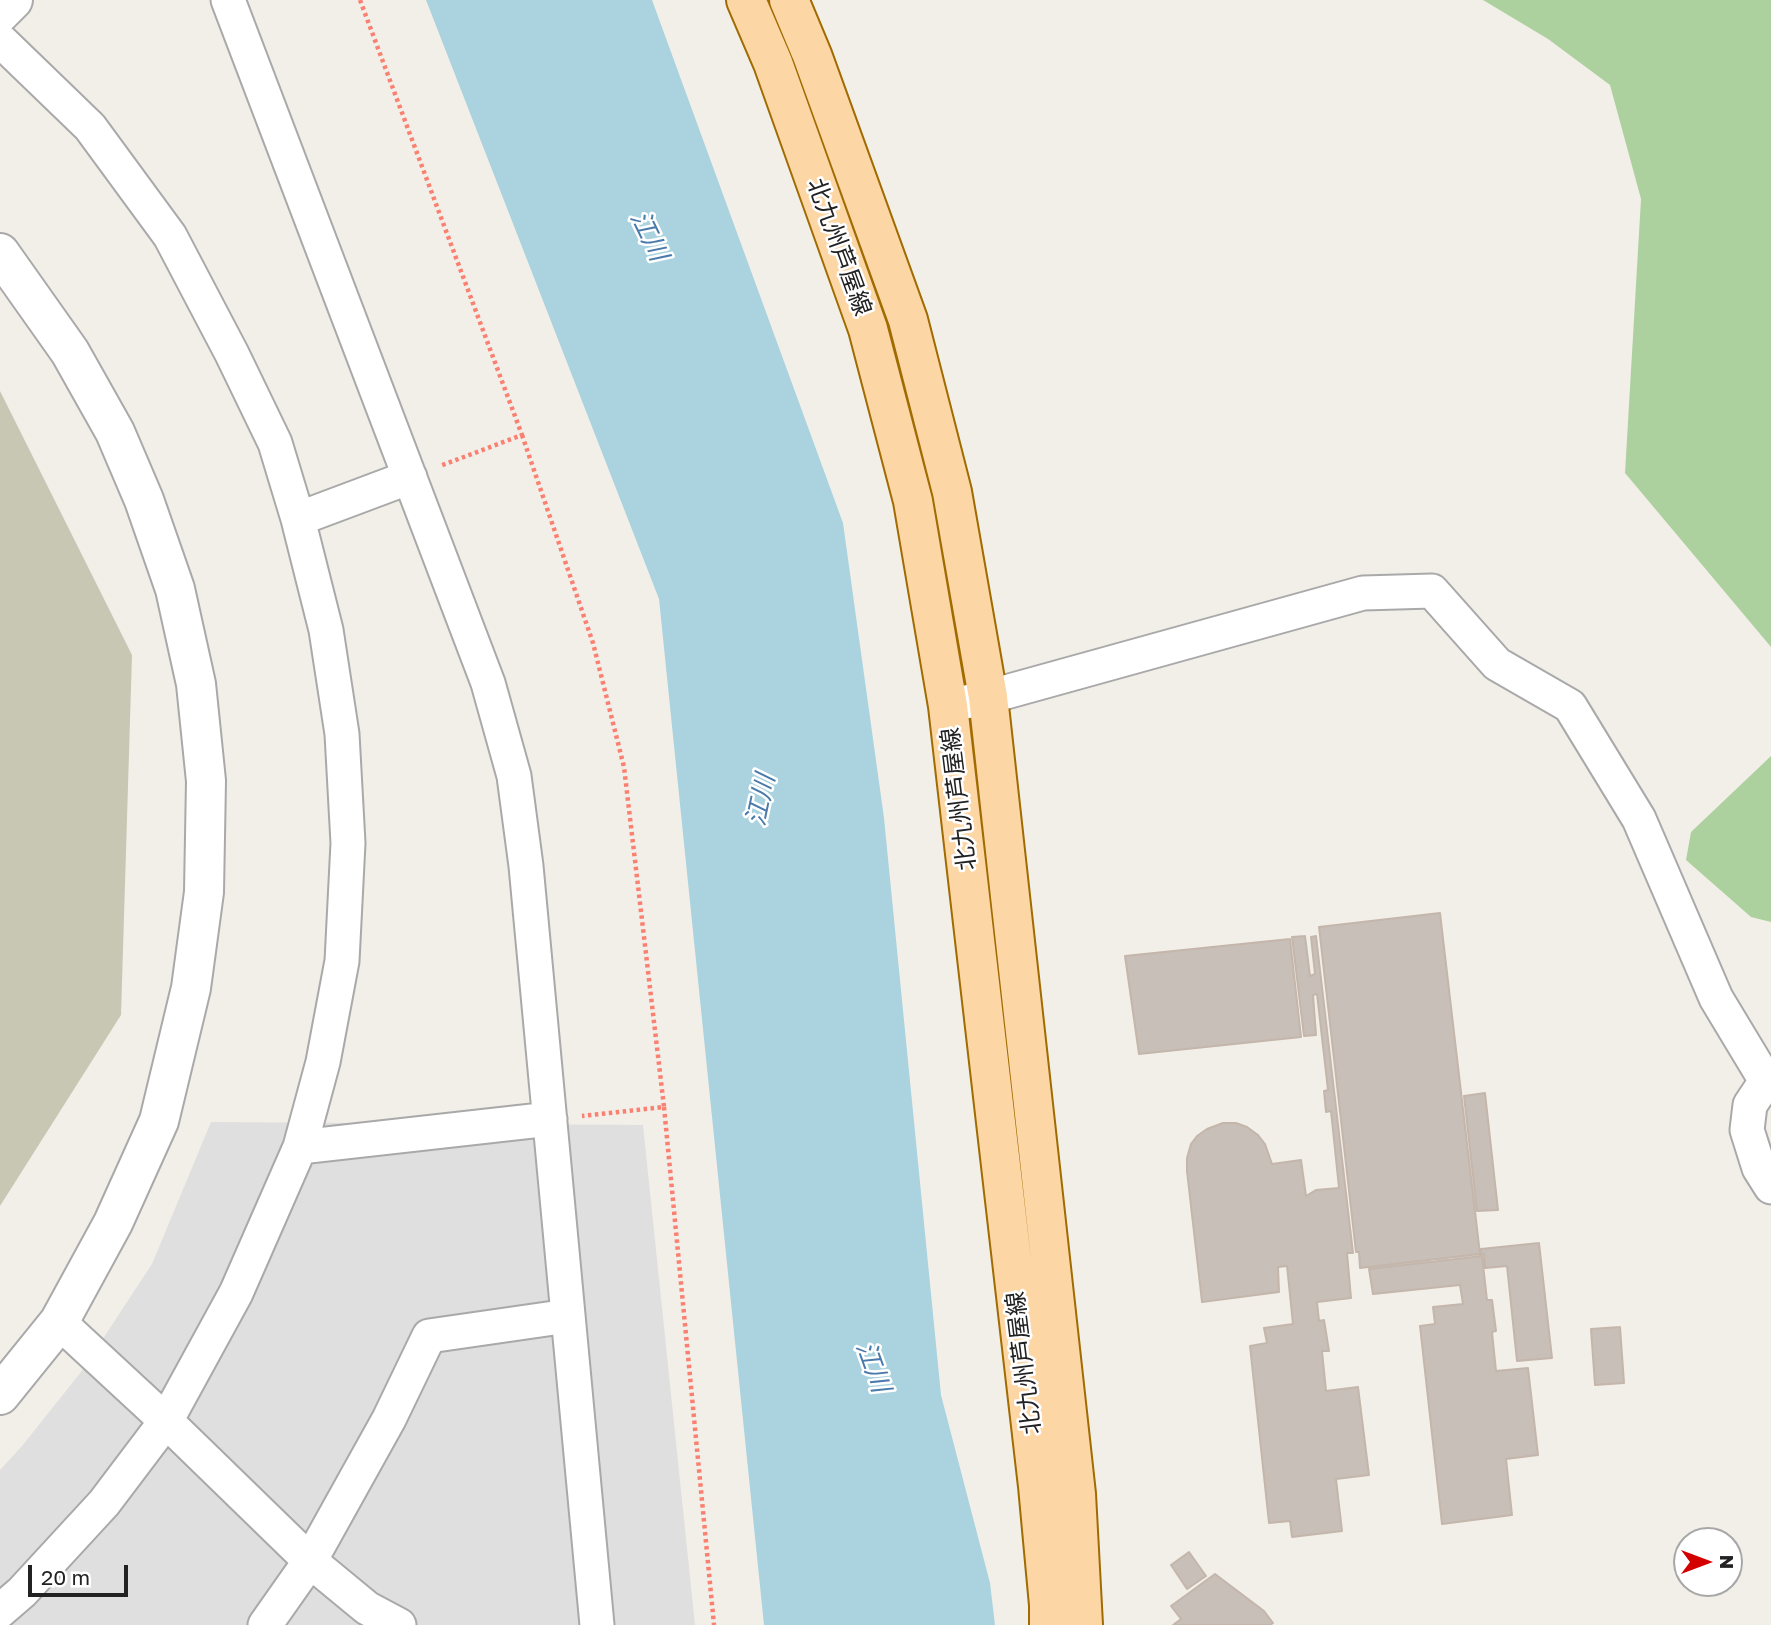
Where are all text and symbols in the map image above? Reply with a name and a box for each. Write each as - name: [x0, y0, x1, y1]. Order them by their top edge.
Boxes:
- street label: 北九州芦屋線: [801, 174, 877, 320]
- water label: 江川: [624, 206, 674, 266]
- street label: 北九州芦屋線: [936, 726, 982, 872]
- water label: 江川: [740, 771, 782, 829]
- street label: 北九州芦屋線: [1001, 1290, 1047, 1436]
- water label: 江川: [849, 1337, 897, 1397]
- north arrow: [1673, 1527, 1743, 1597]
- scale bar: [32, 1552, 131, 1596]
- text: N: [1716, 1555, 1739, 1569]
- text: 20 m: [41, 1564, 90, 1590]

